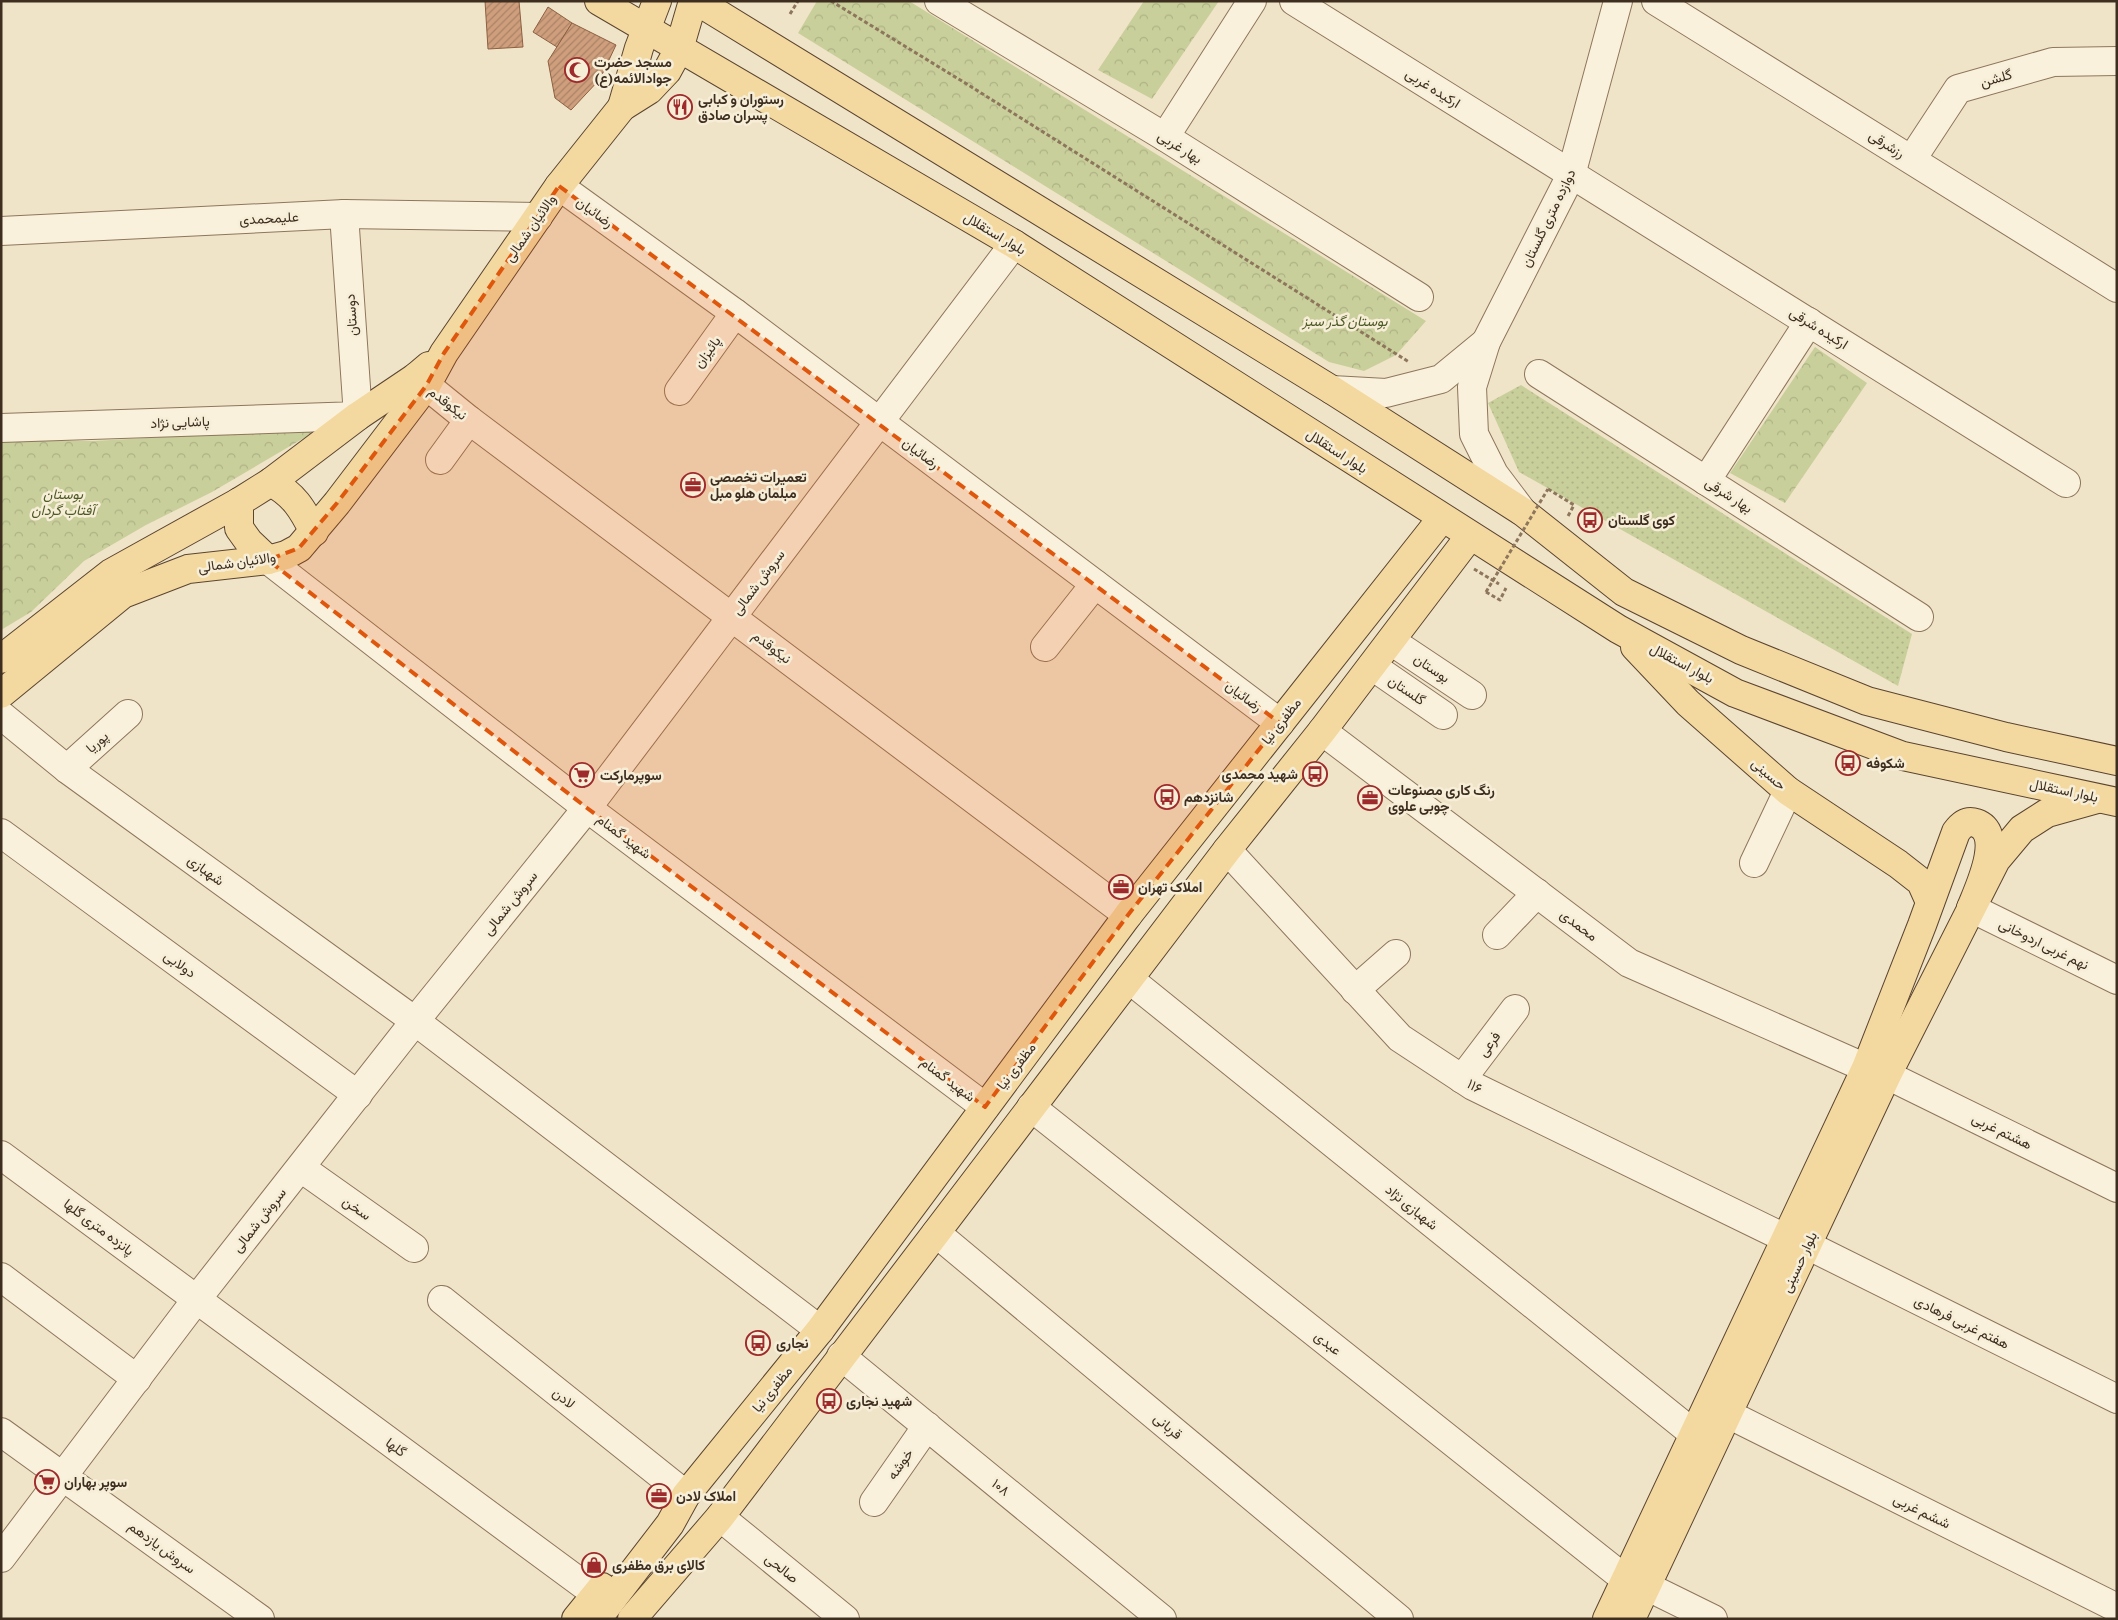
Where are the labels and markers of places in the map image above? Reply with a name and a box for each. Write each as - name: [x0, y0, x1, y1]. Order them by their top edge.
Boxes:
- place label: مسجد حضرت جوادالائمه(ع): [594, 54, 672, 88]
- mosque icon: مسجد حضرت جوادالائمه(ع): [564, 57, 590, 83]
- place label: رستوران و کبابی پسران صادق: [698, 91, 784, 125]
- restaurant icon: رستوران و کبابی پسران صادق: [667, 94, 693, 120]
- place label: تعمیرات تخصصی مبلمان هلو مبل: [710, 469, 807, 502]
- office icon: تعمیرات تخصصی مبلمان هلو مبل: [680, 472, 706, 498]
- bus stop icon: کوی گلستان: [1577, 507, 1603, 533]
- place label: کوی گلستان: [1608, 512, 1675, 529]
- bus stop icon: شکوفه: [1835, 750, 1861, 776]
- place label: شکوفه: [1866, 755, 1905, 772]
- bus stop icon: شهید محمدی: [1302, 761, 1328, 787]
- supermarket icon: سوپرمارکت: [569, 762, 595, 788]
- place label: شهید محمدی: [1222, 766, 1298, 783]
- place label: سوپرمارکت: [600, 767, 662, 785]
- place label: رنگ کاری مصنوعات چوبی علوی: [1388, 782, 1495, 816]
- bus stop icon: شانزدهم: [1154, 784, 1180, 810]
- office icon: رنگ کاری مصنوعات چوبی علوی: [1357, 785, 1383, 811]
- place label: شانزدهم: [1184, 789, 1233, 806]
- office icon: املاک تهران: [1108, 874, 1134, 900]
- place label: املاک تهران: [1138, 879, 1202, 896]
- bus stop icon: نجاری: [745, 1330, 771, 1356]
- place label: نجاری: [776, 1335, 809, 1352]
- bus stop icon: شهید نجاری: [816, 1388, 842, 1414]
- place label: شهید نجاری: [846, 1393, 912, 1410]
- supermarket icon: سوپر بهاران: [34, 1469, 60, 1495]
- place label: سوپر بهاران: [64, 1474, 127, 1492]
- office icon: املاک لادن: [646, 1483, 672, 1509]
- place label: املاک لادن: [676, 1488, 736, 1504]
- shop icon: کالای برق مظفری: [581, 1552, 607, 1578]
- place label: کالای برق مظفری: [612, 1557, 705, 1574]

